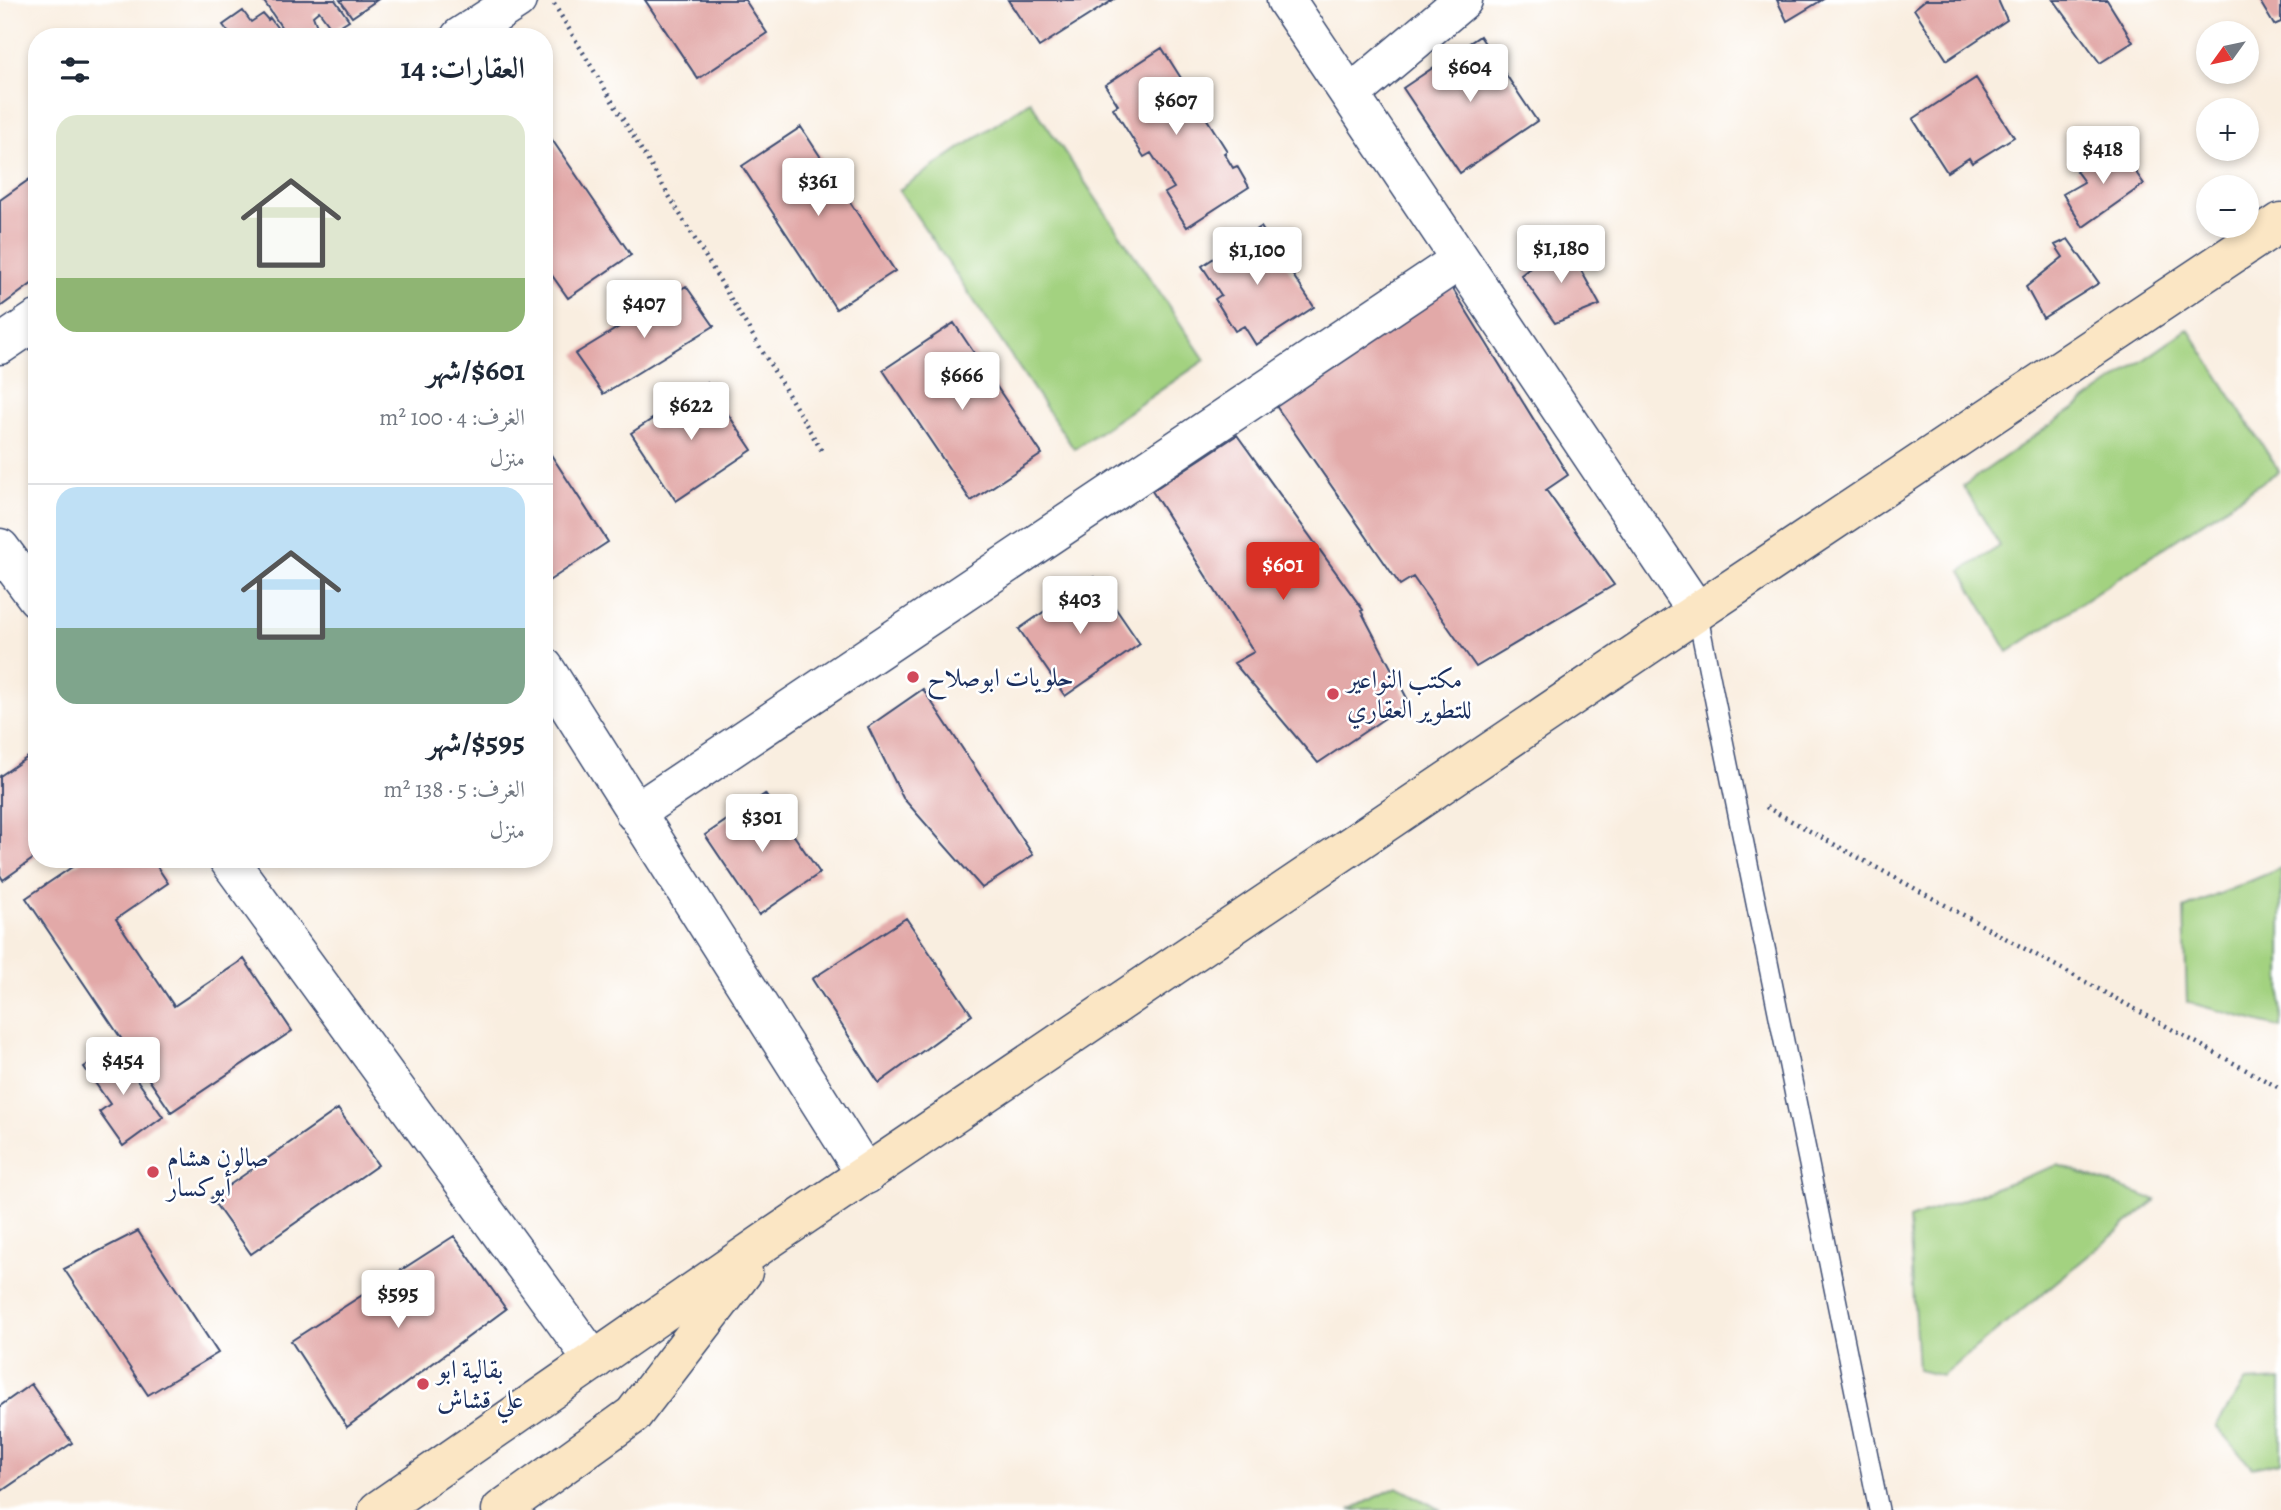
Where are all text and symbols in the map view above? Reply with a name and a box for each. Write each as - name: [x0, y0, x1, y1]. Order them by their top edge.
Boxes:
- north arrow: [2196, 21, 2259, 84]
- map controls: [2196, 21, 2259, 238]
- pin: $604: [1429, 44, 1511, 104]
- text: العقارات: 14: [401, 48, 525, 88]
- icon: filters: [56, 51, 94, 89]
- text: $604: [1448, 51, 1492, 82]
- pin: $607: [1135, 78, 1217, 137]
- text: $607: [1155, 84, 1197, 115]
- button: +: [2196, 98, 2259, 161]
- pin: $418: [2062, 127, 2144, 186]
- text: $418: [2083, 133, 2123, 164]
- pin: $361: [777, 158, 859, 218]
- icon: home: [228, 160, 354, 286]
- text: $361: [798, 165, 838, 196]
- button: −: [2196, 175, 2259, 238]
- pin: $1,180: [1504, 226, 1618, 285]
- pin: $1,100: [1200, 228, 1314, 287]
- text: $1,180: [1533, 232, 1589, 263]
- text: $1,100: [1229, 234, 1285, 265]
- pin: $407: [603, 280, 685, 340]
- text: $407: [623, 287, 665, 318]
- text: $601/شهر: [427, 350, 525, 390]
- pin: $666: [921, 352, 1003, 412]
- text: $666: [941, 359, 983, 390]
- pin: $622: [650, 382, 732, 442]
- text: $622: [669, 389, 713, 420]
- text: الغرف: 4 · 100 m²: [379, 402, 525, 433]
- text: منزل: [490, 443, 525, 474]
- icon: home: [228, 532, 354, 658]
- pin: $601: [1242, 542, 1324, 602]
- text: $601: [1262, 549, 1304, 580]
- pin: $403: [1039, 576, 1121, 636]
- text: $403: [1059, 583, 1102, 614]
- place label: حلويات ابوصلاح: [927, 660, 1074, 701]
- place label: مكتب النواعير للتطوير العقاري: [1344, 662, 1472, 730]
- marker: حلويات ابوصلاح: [905, 669, 921, 685]
- marker: مكتب النواعير للتطوير العقاري: [1325, 686, 1341, 702]
- text: $595/شهر: [427, 722, 525, 762]
- text: الغرف: 5 · 138 m²: [384, 774, 525, 805]
- pin: $301: [721, 794, 803, 854]
- text: $301: [742, 801, 782, 832]
- text: منزل: [490, 815, 525, 846]
- pin: $454: [82, 1038, 164, 1097]
- text: $454: [102, 1044, 144, 1075]
- place label: صالون هشام أبوكسار: [164, 1140, 269, 1205]
- marker: صالون هشام أبوكسار: [145, 1164, 161, 1180]
- pin: $595: [357, 1270, 439, 1330]
- text: $595: [377, 1277, 419, 1308]
- place label: بقالية ابو علي قشاش: [434, 1352, 524, 1424]
- marker: بقالية ابو علي قشاش: [415, 1376, 431, 1392]

